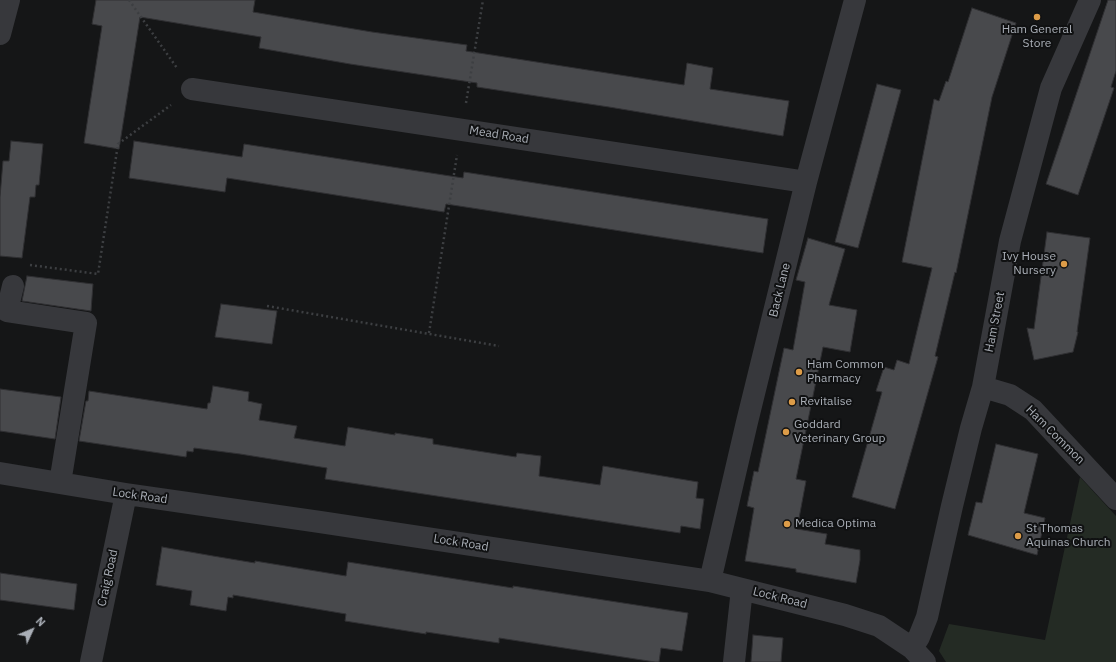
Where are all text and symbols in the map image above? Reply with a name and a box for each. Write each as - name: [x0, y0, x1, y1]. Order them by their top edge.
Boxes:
- marker: Ham General Store: [1032, 12, 1042, 22]
- place label: Ham General Store: [1002, 23, 1072, 51]
- street label: Mead Road: [468, 123, 530, 147]
- place label: Ivy House Nursery: [1002, 250, 1056, 278]
- marker: Ivy House Nursery: [1059, 259, 1069, 269]
- street label: Back Lane: [766, 261, 794, 319]
- street label: Ham Street: [982, 291, 1008, 353]
- place label: Ham Common Pharmacy: [807, 358, 884, 386]
- marker: Ham Common Pharmacy: [794, 367, 804, 377]
- place label: Revitalise: [800, 395, 852, 409]
- marker: Revitalise: [787, 397, 797, 407]
- street label: Ham Common: [1023, 403, 1087, 467]
- place label: Goddard Veterinary Group: [794, 418, 885, 446]
- marker: Goddard Veterinary Group: [781, 427, 791, 437]
- street label: Lock Road: [112, 485, 168, 507]
- place label: Medica Optima: [795, 517, 876, 531]
- marker: Medica Optima: [782, 519, 792, 529]
- place label: St Thomas Aquinas Church: [1026, 522, 1111, 550]
- marker: St Thomas Aquinas Church: [1013, 531, 1023, 541]
- street label: Lock Road: [433, 532, 489, 554]
- street label: Craig Road: [95, 548, 121, 608]
- street label: Lock Road: [751, 584, 809, 612]
- north arrow: [12, 610, 52, 650]
- text: N: [33, 614, 48, 629]

